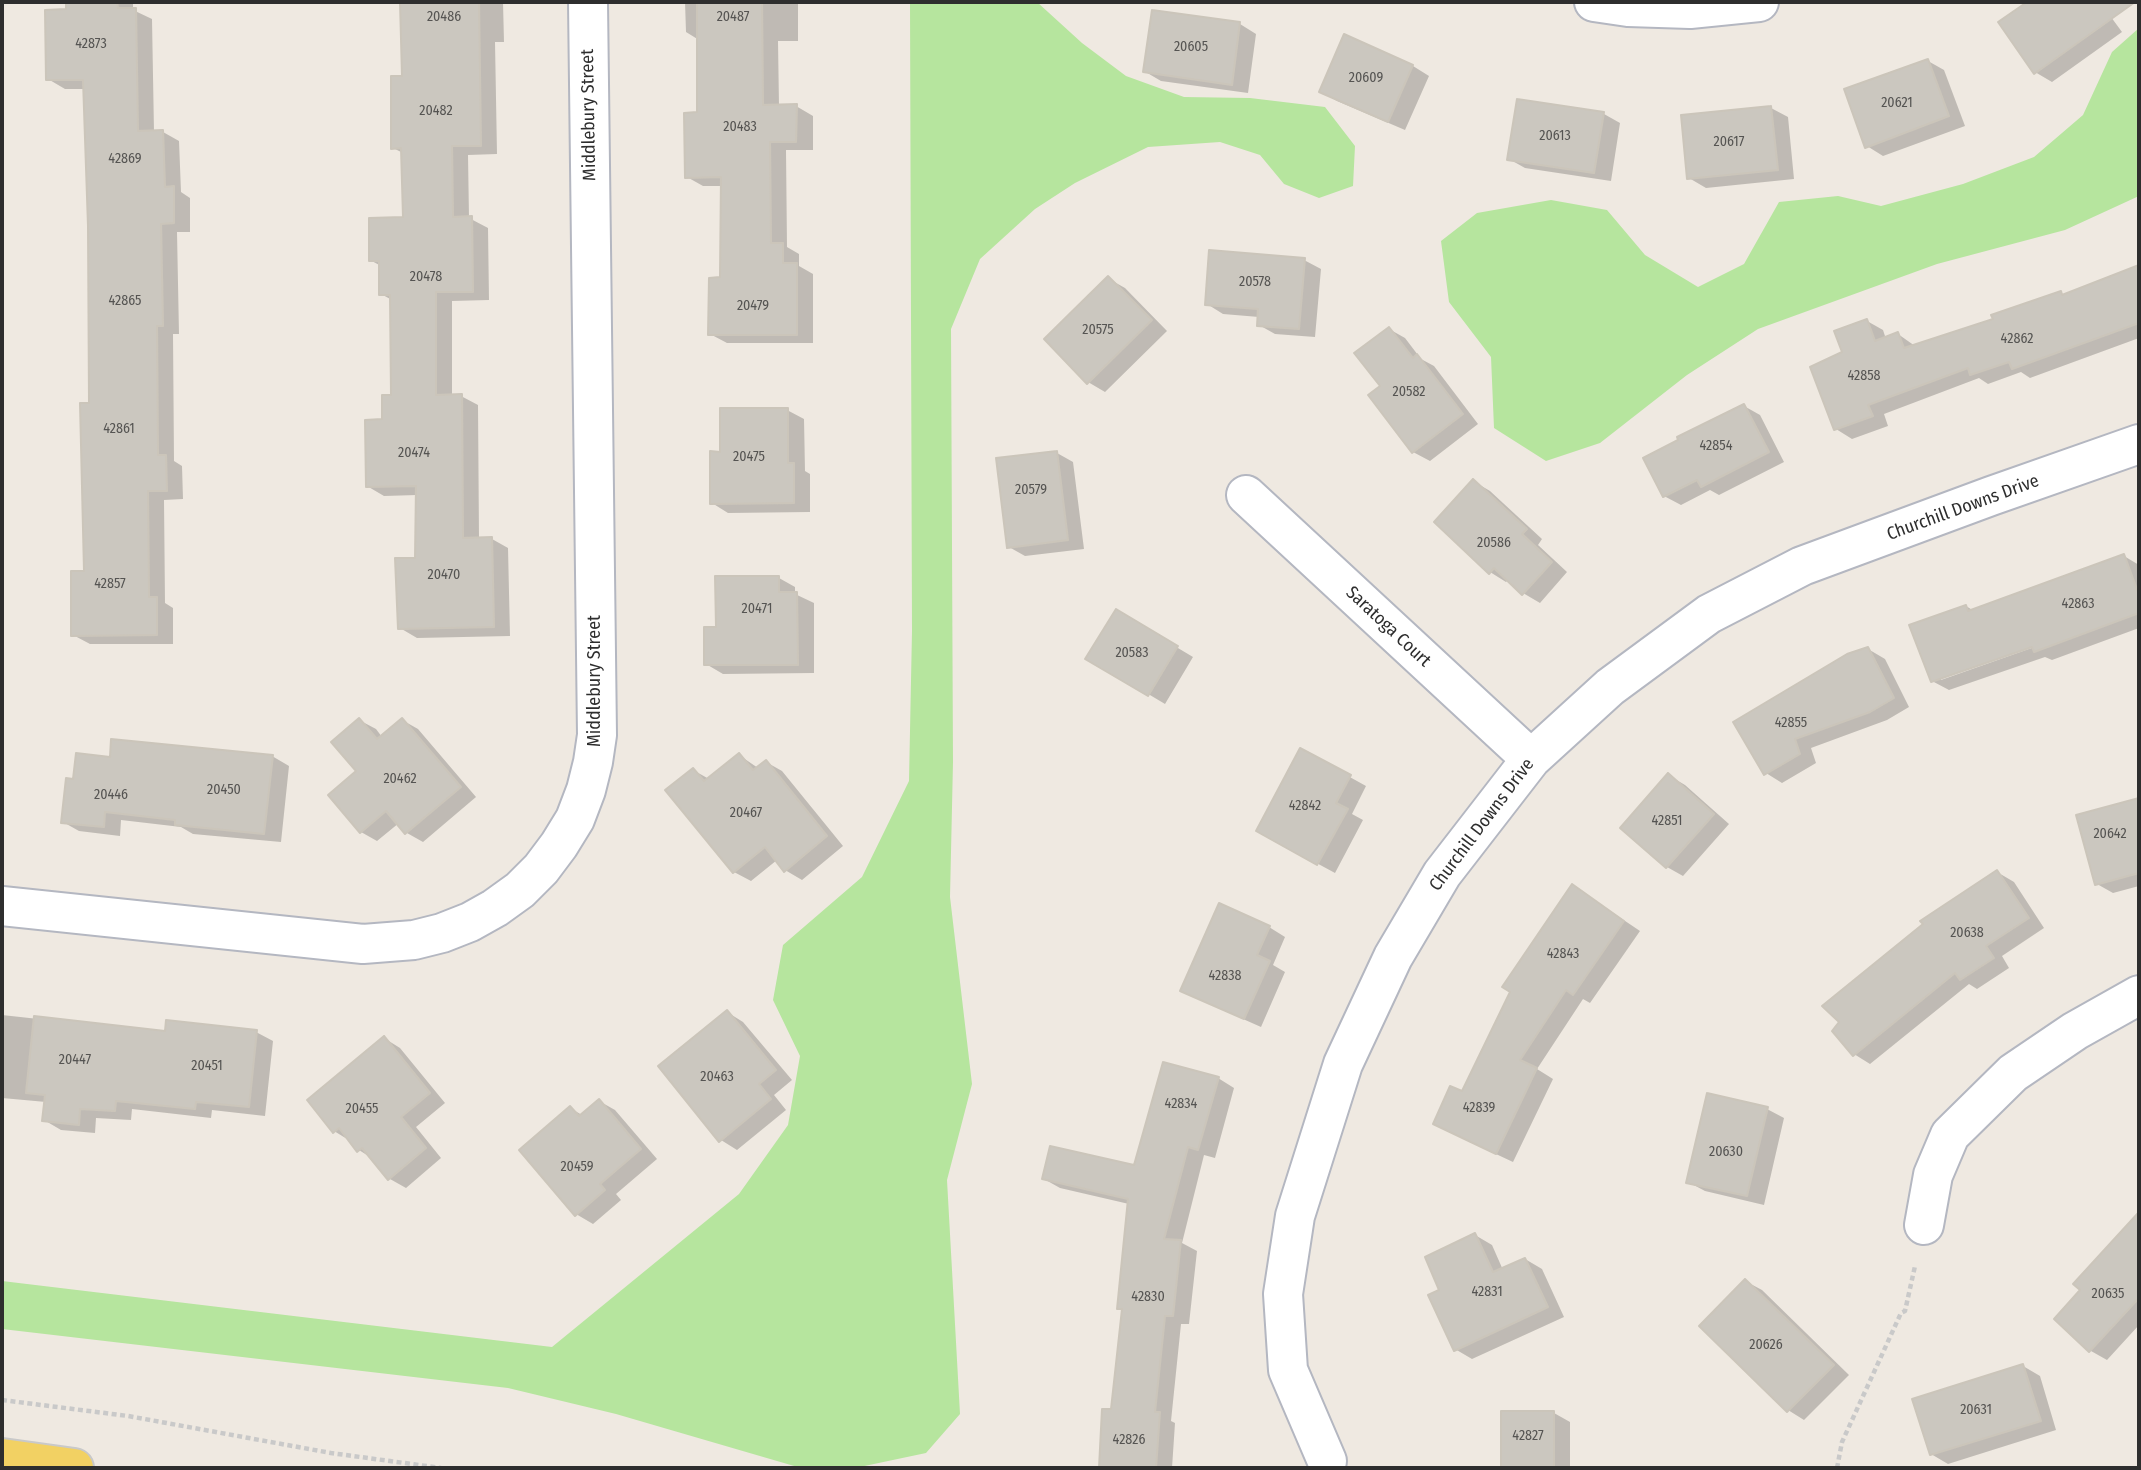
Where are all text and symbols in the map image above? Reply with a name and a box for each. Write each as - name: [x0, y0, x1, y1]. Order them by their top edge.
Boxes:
- house number: 20486: [427, 9, 461, 25]
- house number: 20487: [717, 9, 749, 25]
- house number: 42873: [75, 36, 107, 52]
- house number: 20605: [1174, 39, 1208, 55]
- street label: Middlebury Street: [577, 49, 601, 181]
- house number: 20609: [1349, 70, 1383, 86]
- house number: 20621: [1881, 95, 1913, 111]
- house number: 20482: [419, 103, 453, 119]
- house number: 20483: [723, 119, 757, 135]
- house number: 20613: [1539, 128, 1571, 144]
- house number: 20617: [1714, 134, 1744, 150]
- house number: 42869: [108, 151, 142, 167]
- house number: 20478: [410, 269, 442, 285]
- house number: 20578: [1239, 274, 1271, 290]
- house number: 42865: [108, 293, 142, 309]
- house number: 20479: [737, 298, 769, 314]
- house number: 20575: [1082, 322, 1114, 338]
- house number: 42862: [2001, 331, 2033, 347]
- house number: 42858: [1847, 368, 1881, 384]
- house number: 20582: [1393, 384, 1425, 400]
- house number: 42861: [103, 421, 135, 437]
- house number: 42854: [1700, 438, 1732, 454]
- house number: 20474: [398, 445, 430, 461]
- house number: 20475: [733, 449, 765, 465]
- street label: Churchill Downs Drive: [1884, 470, 2042, 546]
- house number: 20579: [1015, 482, 1047, 498]
- house number: 20586: [1477, 535, 1511, 551]
- house number: 20470: [428, 567, 460, 583]
- house number: 42857: [94, 576, 126, 592]
- street label: Saratoga Court: [1341, 582, 1435, 672]
- house number: 42863: [2062, 596, 2094, 612]
- house number: 20471: [742, 601, 772, 617]
- street label: Middlebury Street: [584, 615, 606, 747]
- house number: 20583: [1115, 645, 1149, 661]
- house number: 42855: [1775, 715, 1807, 731]
- street label: Churchill Downs Drive: [1425, 754, 1539, 896]
- house number: 20462: [383, 771, 417, 787]
- house number: 20450: [207, 782, 241, 798]
- house number: 20446: [94, 787, 128, 803]
- house number: 42842: [1289, 798, 1321, 814]
- house number: 20467: [730, 805, 762, 821]
- house number: 42851: [1652, 813, 1682, 829]
- house number: 20642: [2093, 826, 2127, 842]
- house number: 20638: [1950, 925, 1984, 941]
- house number: 42843: [1547, 946, 1579, 962]
- house number: 42838: [1208, 968, 1242, 984]
- house number: 20447: [59, 1052, 91, 1068]
- house number: 20451: [191, 1058, 223, 1074]
- house number: 20463: [700, 1069, 734, 1085]
- house number: 42834: [1165, 1096, 1197, 1112]
- house number: 42839: [1463, 1100, 1495, 1116]
- house number: 20455: [346, 1101, 378, 1117]
- house number: 20630: [1709, 1144, 1743, 1160]
- house number: 20459: [560, 1159, 594, 1175]
- house number: 42831: [1471, 1284, 1503, 1300]
- house number: 20635: [2091, 1286, 2125, 1302]
- house number: 42830: [1131, 1289, 1165, 1305]
- house number: 20626: [1749, 1337, 1783, 1353]
- house number: 20631: [1960, 1402, 1992, 1418]
- house number: 42827: [1512, 1428, 1544, 1444]
- house number: 42826: [1113, 1432, 1145, 1448]

